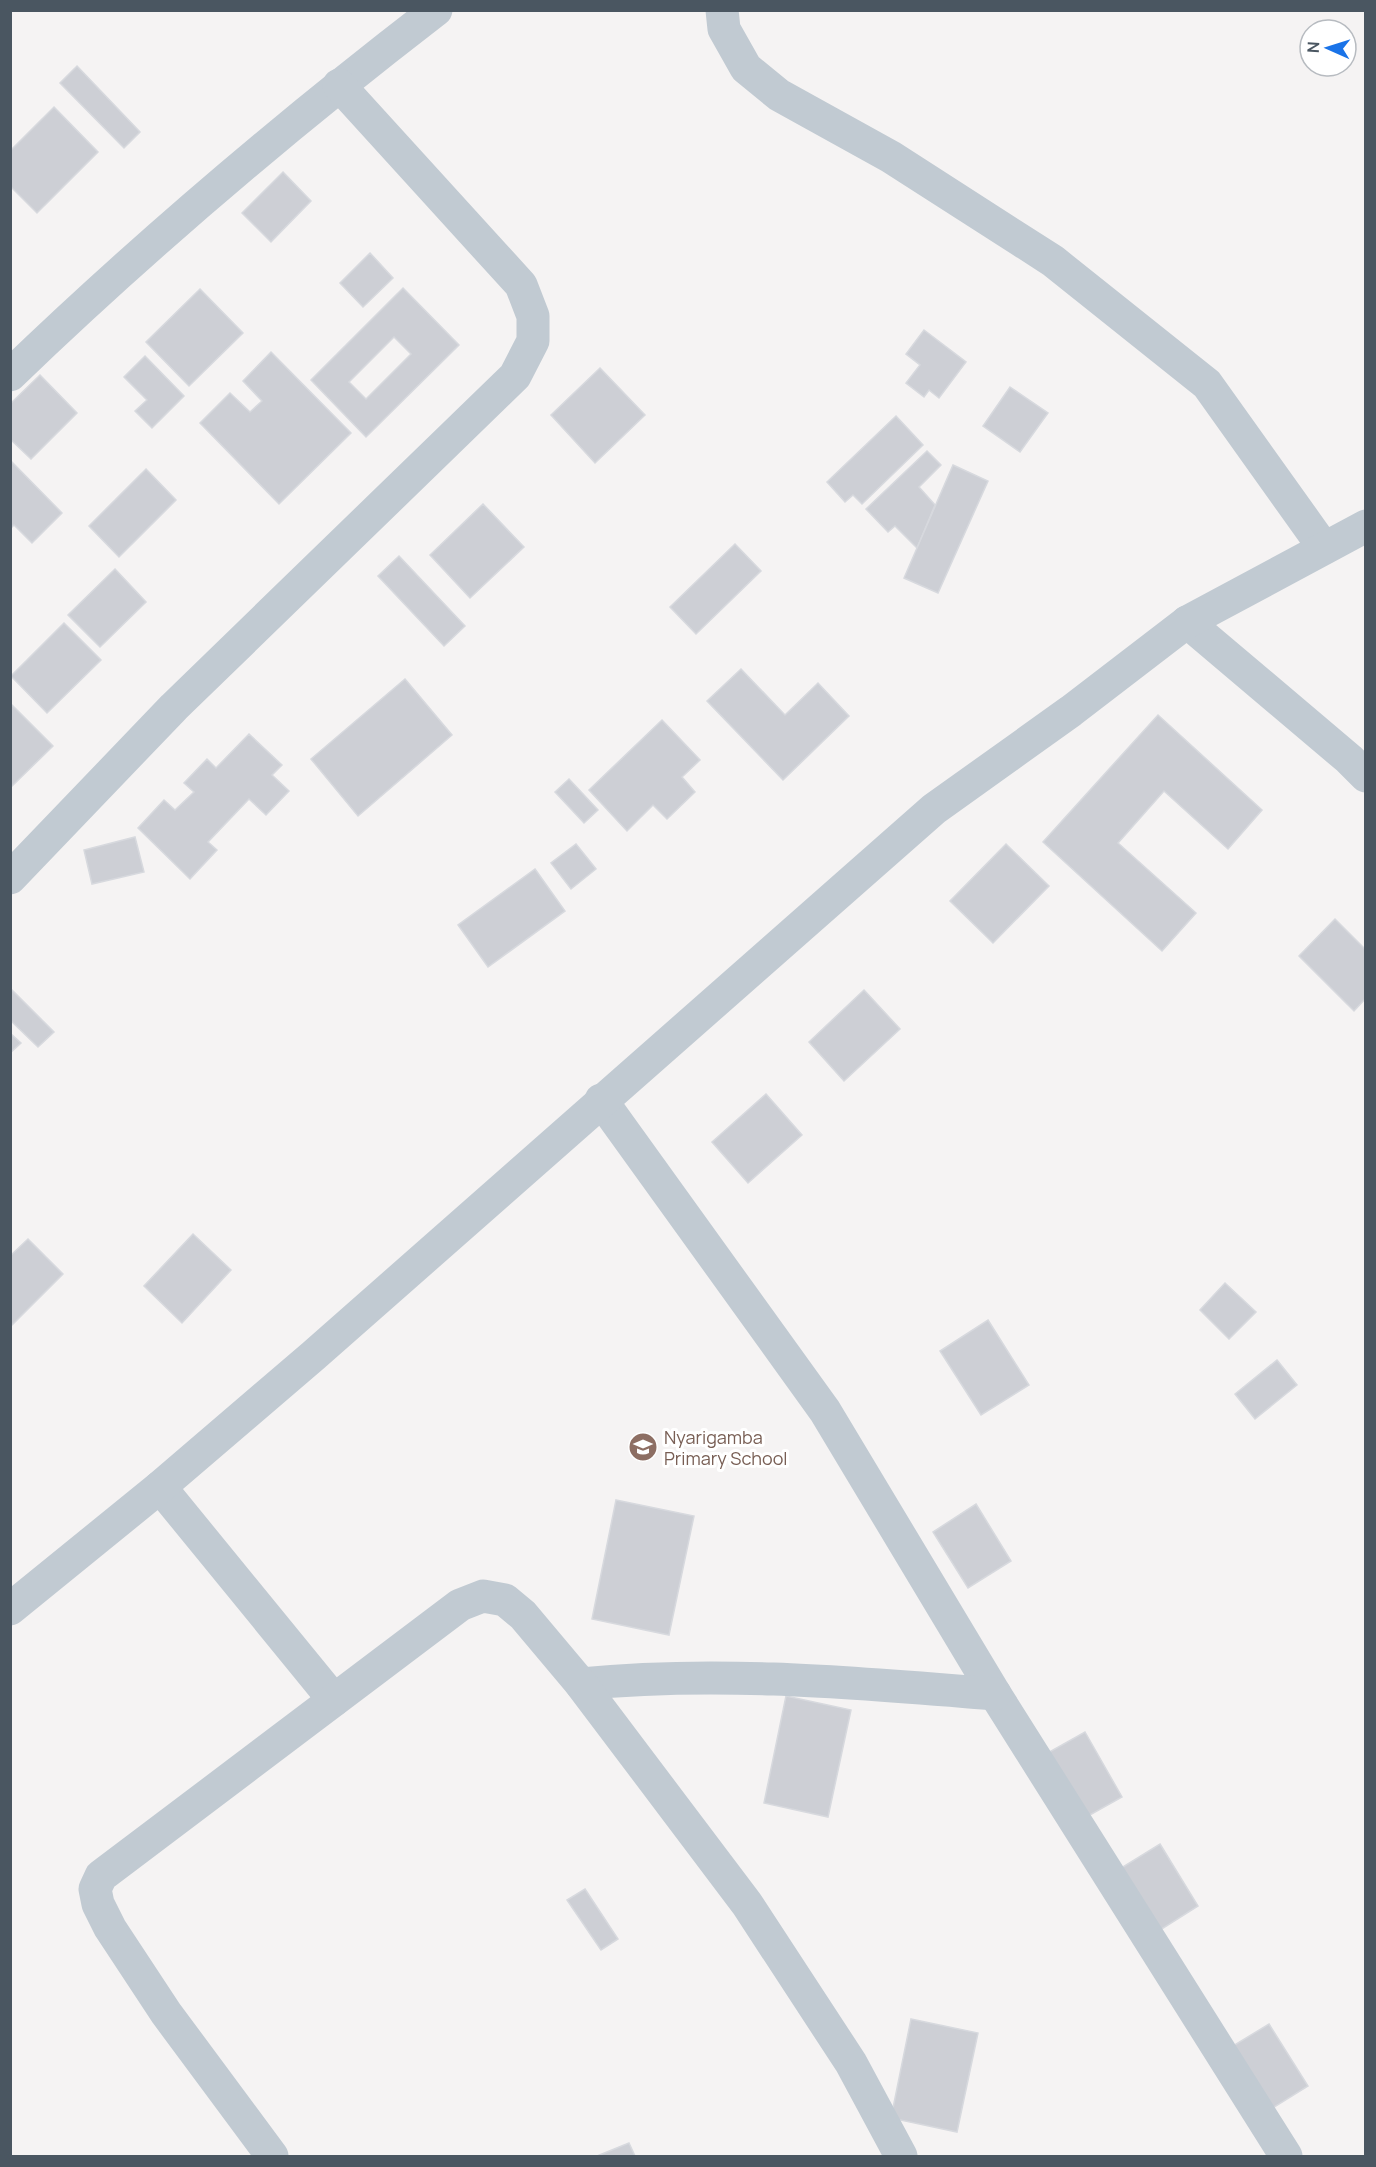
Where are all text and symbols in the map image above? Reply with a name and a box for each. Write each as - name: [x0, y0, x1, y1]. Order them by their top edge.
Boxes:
- north arrow: [1298, 18, 1358, 78]
- text: N: [1302, 41, 1324, 54]
- place label: Nyarigamba Primary School: [664, 1425, 788, 1470]
- school or university icon: Nyarigamba Primary School: [627, 1431, 659, 1463]

